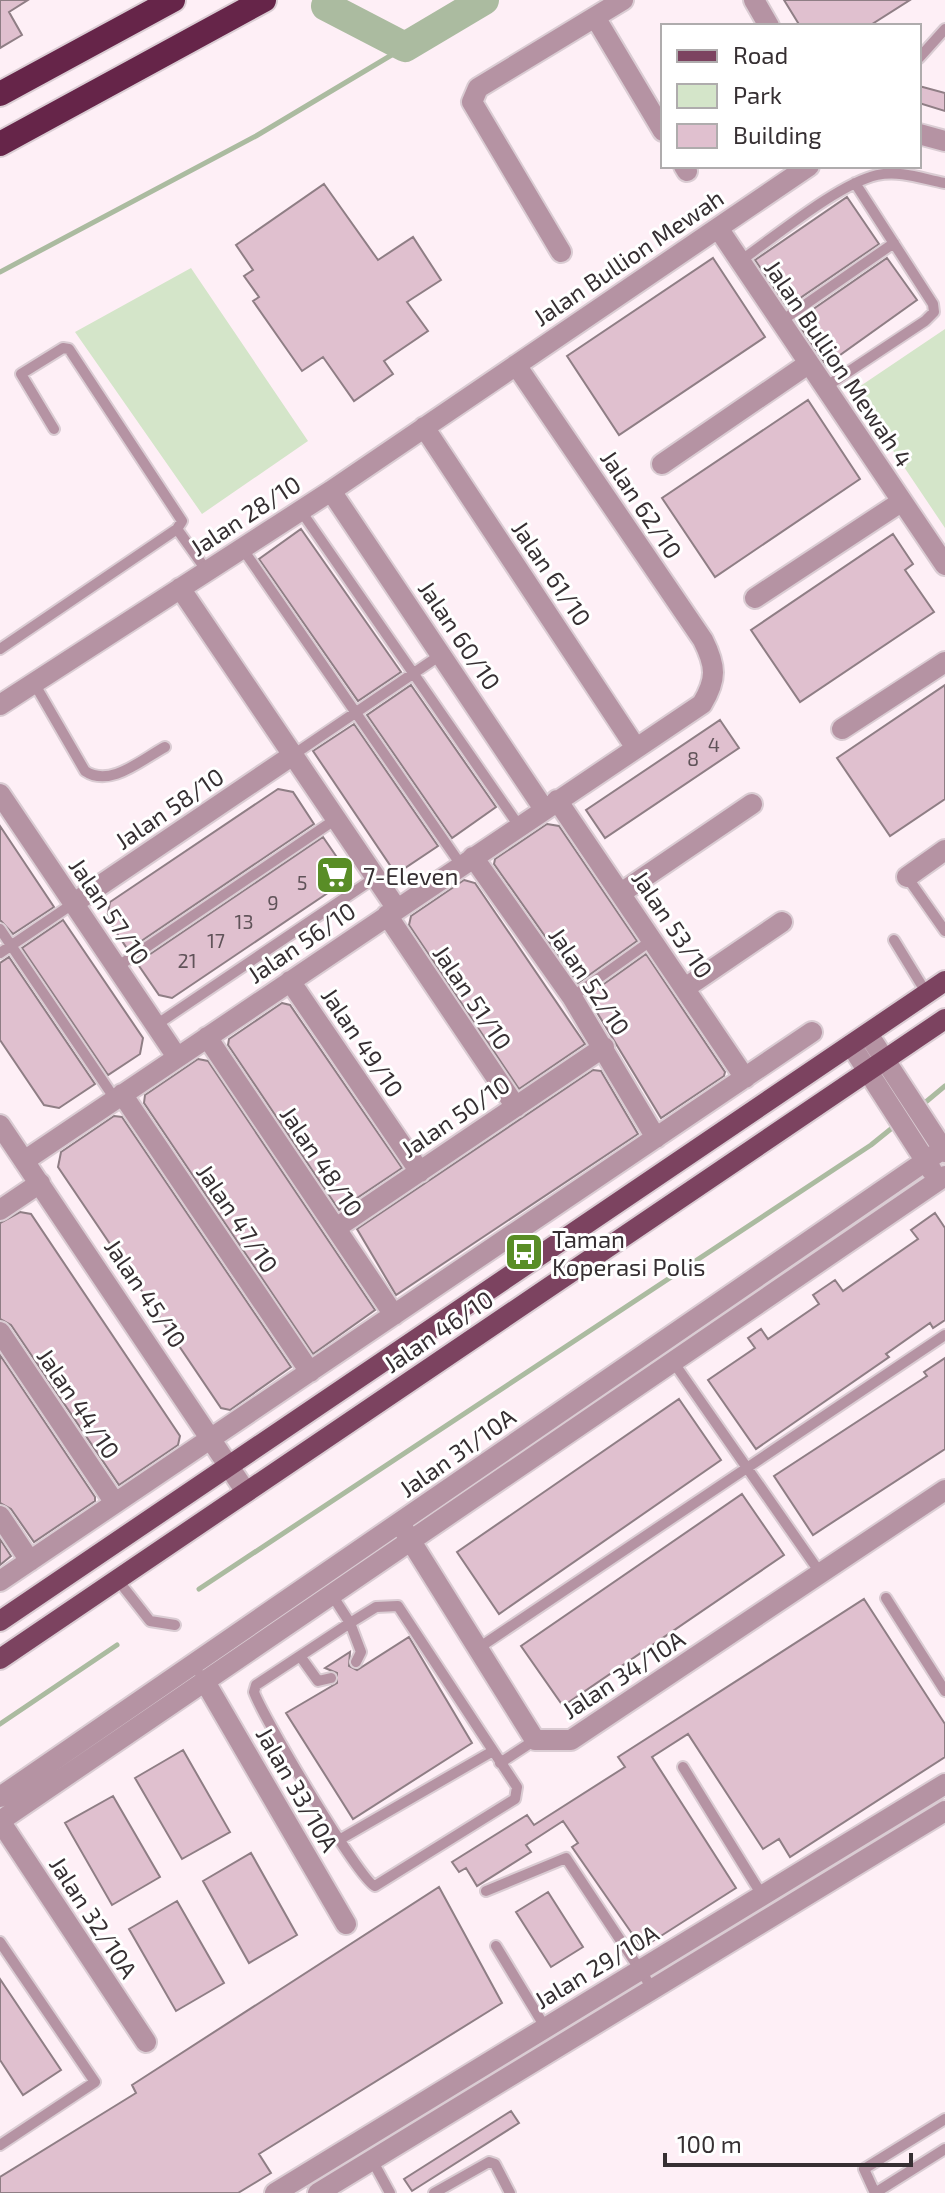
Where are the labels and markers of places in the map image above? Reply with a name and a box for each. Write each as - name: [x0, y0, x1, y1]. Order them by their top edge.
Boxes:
- supermarket icon: 7-Eleven: [314, 854, 356, 896]
- place label: 7-Eleven: [363, 861, 458, 890]
- place label: Taman Koperasi Polis: [552, 1224, 706, 1281]
- bus stop icon: Taman Koperasi Polis: [503, 1231, 545, 1273]

